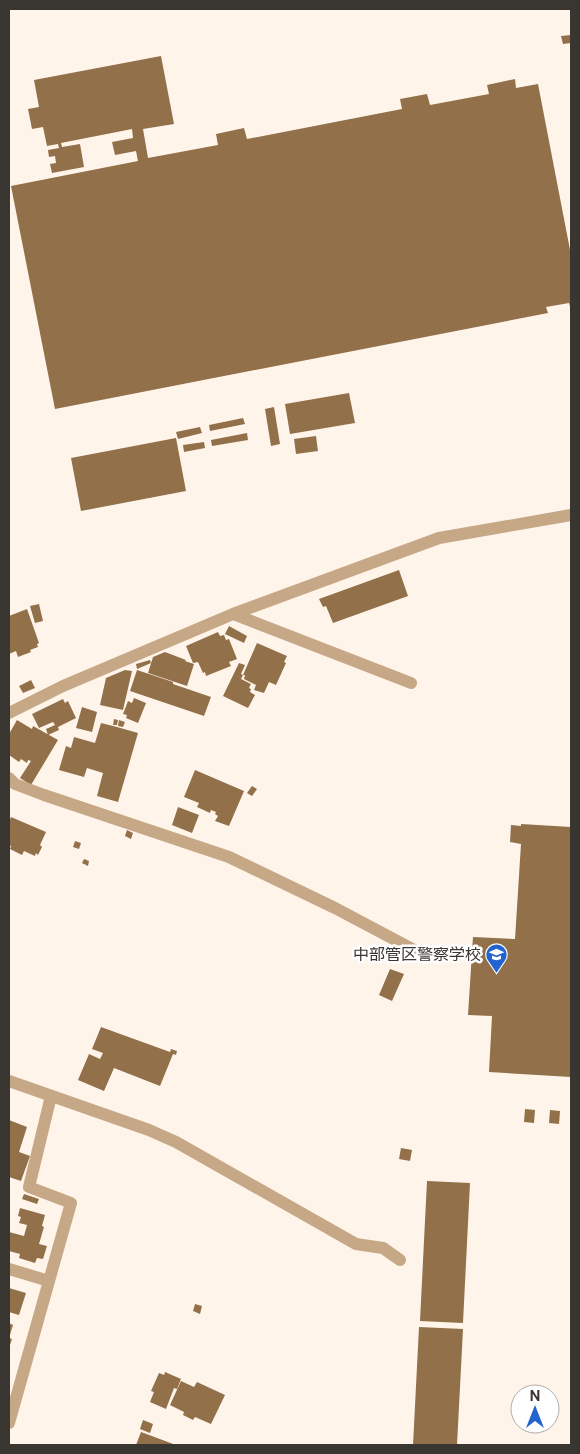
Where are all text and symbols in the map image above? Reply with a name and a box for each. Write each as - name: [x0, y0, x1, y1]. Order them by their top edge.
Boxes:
- school or university icon: 中部管区警察学校: [485, 942, 509, 973]
- place label: 中部管区警察学校: [353, 945, 481, 964]
- north arrow: [510, 1384, 560, 1434]
- text: N: [530, 1388, 540, 1404]

